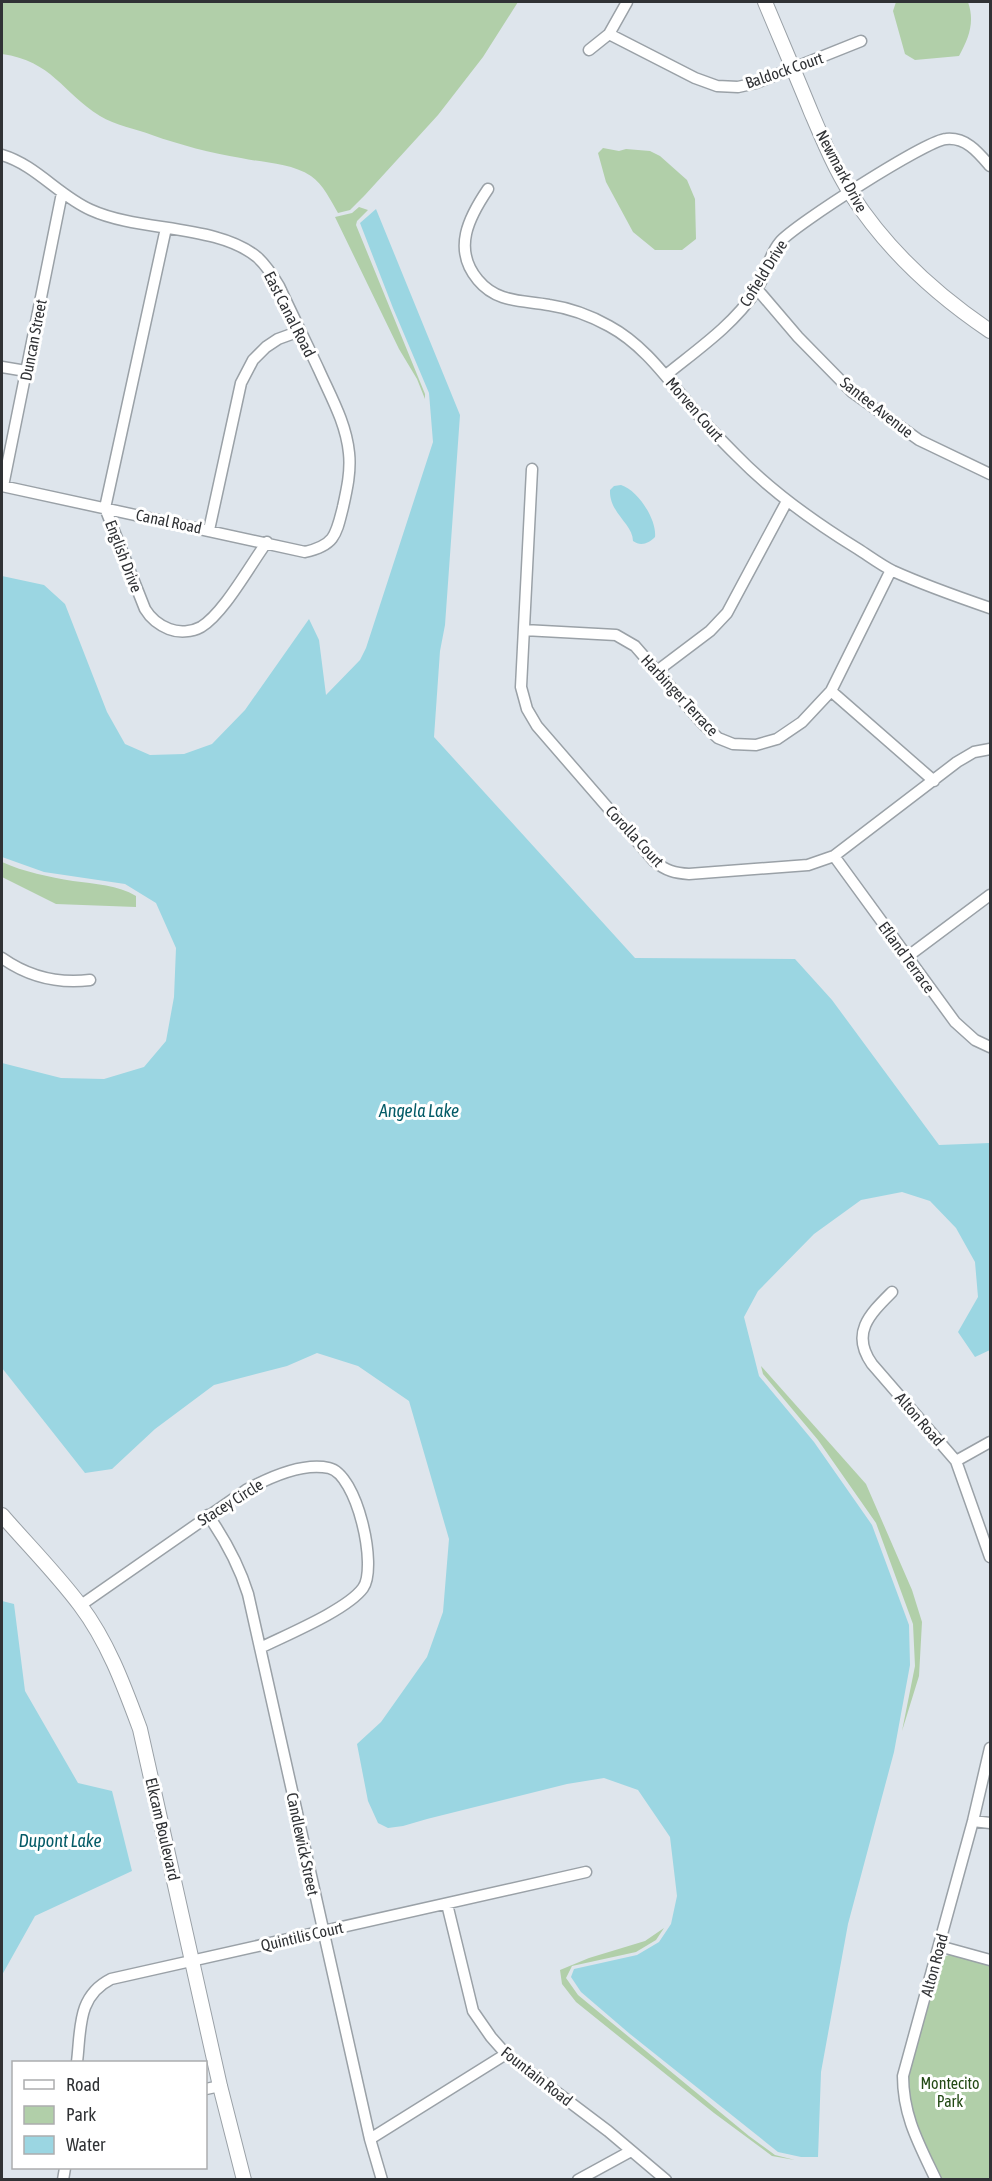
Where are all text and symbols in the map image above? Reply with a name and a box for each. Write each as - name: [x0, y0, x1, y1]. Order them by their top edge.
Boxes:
- street label: Baldock Court: [743, 48, 826, 92]
- street label: Newmark Drive: [813, 127, 871, 215]
- street label: Cofield Drive: [735, 236, 791, 310]
- street label: East Canal Road: [261, 268, 319, 360]
- street label: Duncan Street: [16, 297, 50, 382]
- street label: Santee Avenue: [837, 373, 917, 441]
- street label: Morven Court: [663, 374, 728, 445]
- street label: Canal Road: [134, 505, 204, 537]
- street label: English Drive: [101, 517, 146, 595]
- street label: Harbinger Terrace: [637, 651, 722, 740]
- street label: Corolla Court: [602, 802, 668, 870]
- street label: Efland Terrace: [875, 918, 939, 996]
- water label: Angela Lake: [378, 1100, 459, 1121]
- street label: Alton Road: [892, 1389, 948, 1449]
- street label: Stacey Circle: [194, 1475, 266, 1530]
- street label: Elkcam Boulevard: [142, 1776, 184, 1882]
- street label: Candlewick Street: [283, 1791, 323, 1897]
- water label: Dupont Lake: [18, 1830, 102, 1851]
- street label: Quintilis Court: [259, 1918, 345, 1954]
- street label: Alton Road: [917, 1931, 951, 1999]
- street label: Fountain Road: [498, 2043, 576, 2109]
- legend: [12, 2061, 207, 2169]
- text: Road: [66, 2074, 100, 2095]
- park label: Montecito Park: [920, 2074, 980, 2110]
- text: Park: [66, 2104, 96, 2125]
- text: Water: [66, 2134, 106, 2155]

